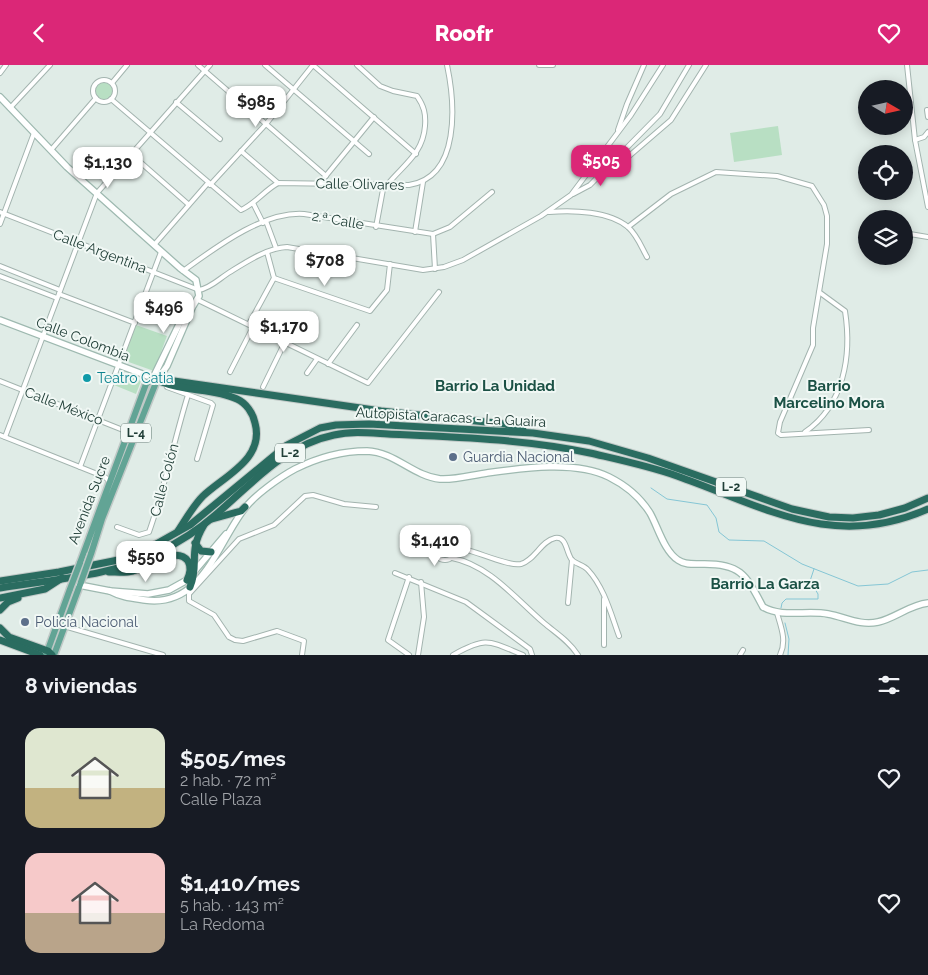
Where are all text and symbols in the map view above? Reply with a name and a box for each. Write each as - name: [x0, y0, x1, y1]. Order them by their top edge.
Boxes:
- icon: back: [25, 19, 53, 47]
- icon: heart: [875, 19, 903, 47]
- text: Roofr: [435, 20, 493, 46]
- north arrow: [858, 80, 912, 135]
- map controls: [858, 80, 913, 265]
- pin: $985: [226, 85, 286, 128]
- text: $985: [237, 92, 275, 111]
- pin: $505: [571, 145, 631, 187]
- button: locate: [858, 145, 913, 200]
- pin: $1,130: [67, 147, 149, 189]
- text: $505: [582, 151, 620, 170]
- text: $1,130: [84, 153, 132, 172]
- street label: Calle Olivares: [316, 175, 405, 193]
- street label: 2.ª Calle: [311, 208, 365, 232]
- button: layers: [858, 210, 913, 265]
- street label: Calle Argentina: [51, 226, 149, 276]
- pin: $708: [295, 245, 355, 287]
- text: $708: [306, 251, 344, 270]
- pin: $496: [134, 291, 194, 334]
- text: $496: [145, 298, 183, 317]
- pin: $1,170: [243, 311, 325, 353]
- street label: Calle Colombia: [34, 314, 132, 364]
- text: $1,170: [260, 317, 308, 336]
- place label: Teatro Catia: [97, 370, 174, 386]
- marker: Teatro Catia: [81, 372, 93, 384]
- district label: Barrio La Unidad: [435, 377, 555, 395]
- district label: Barrio Marcelino Mora: [773, 377, 885, 412]
- street label: Calle México: [22, 384, 106, 428]
- street label: Autopista Caracas - La Guaira: [355, 404, 547, 430]
- road number: L-4: [121, 423, 151, 443]
- street label: Calle Colón: [147, 442, 181, 518]
- road number: L-2: [275, 443, 305, 463]
- place label: Guardia Nacional: [463, 449, 574, 465]
- marker: Guardia Nacional: [447, 451, 459, 463]
- street label: Avenida Sucre: [65, 454, 113, 546]
- road number: L-2: [716, 477, 746, 497]
- pin: $1,410: [394, 525, 476, 567]
- text: $1,410: [411, 531, 459, 550]
- pin: $550: [116, 541, 176, 583]
- text: $550: [127, 547, 165, 566]
- district label: Barrio La Garza: [710, 575, 820, 593]
- place label: Policía Nacional: [35, 614, 138, 630]
- marker: Policía Nacional: [19, 616, 31, 628]
- icon: filters: [875, 671, 903, 699]
- text: 8 viviendas: [25, 673, 137, 698]
- text: $505/mes: [180, 746, 286, 771]
- icon: home: [65, 748, 125, 808]
- icon: heart: [875, 764, 903, 792]
- text: 2 hab. · 72 m²: [180, 771, 276, 790]
- text: Calle Plaza: [180, 790, 262, 809]
- text: $1,410/mes: [180, 871, 300, 896]
- icon: home: [65, 873, 125, 933]
- icon: heart: [875, 889, 903, 917]
- text: 5 hab. · 143 m²: [180, 896, 284, 915]
- text: La Redoma: [180, 915, 265, 934]

